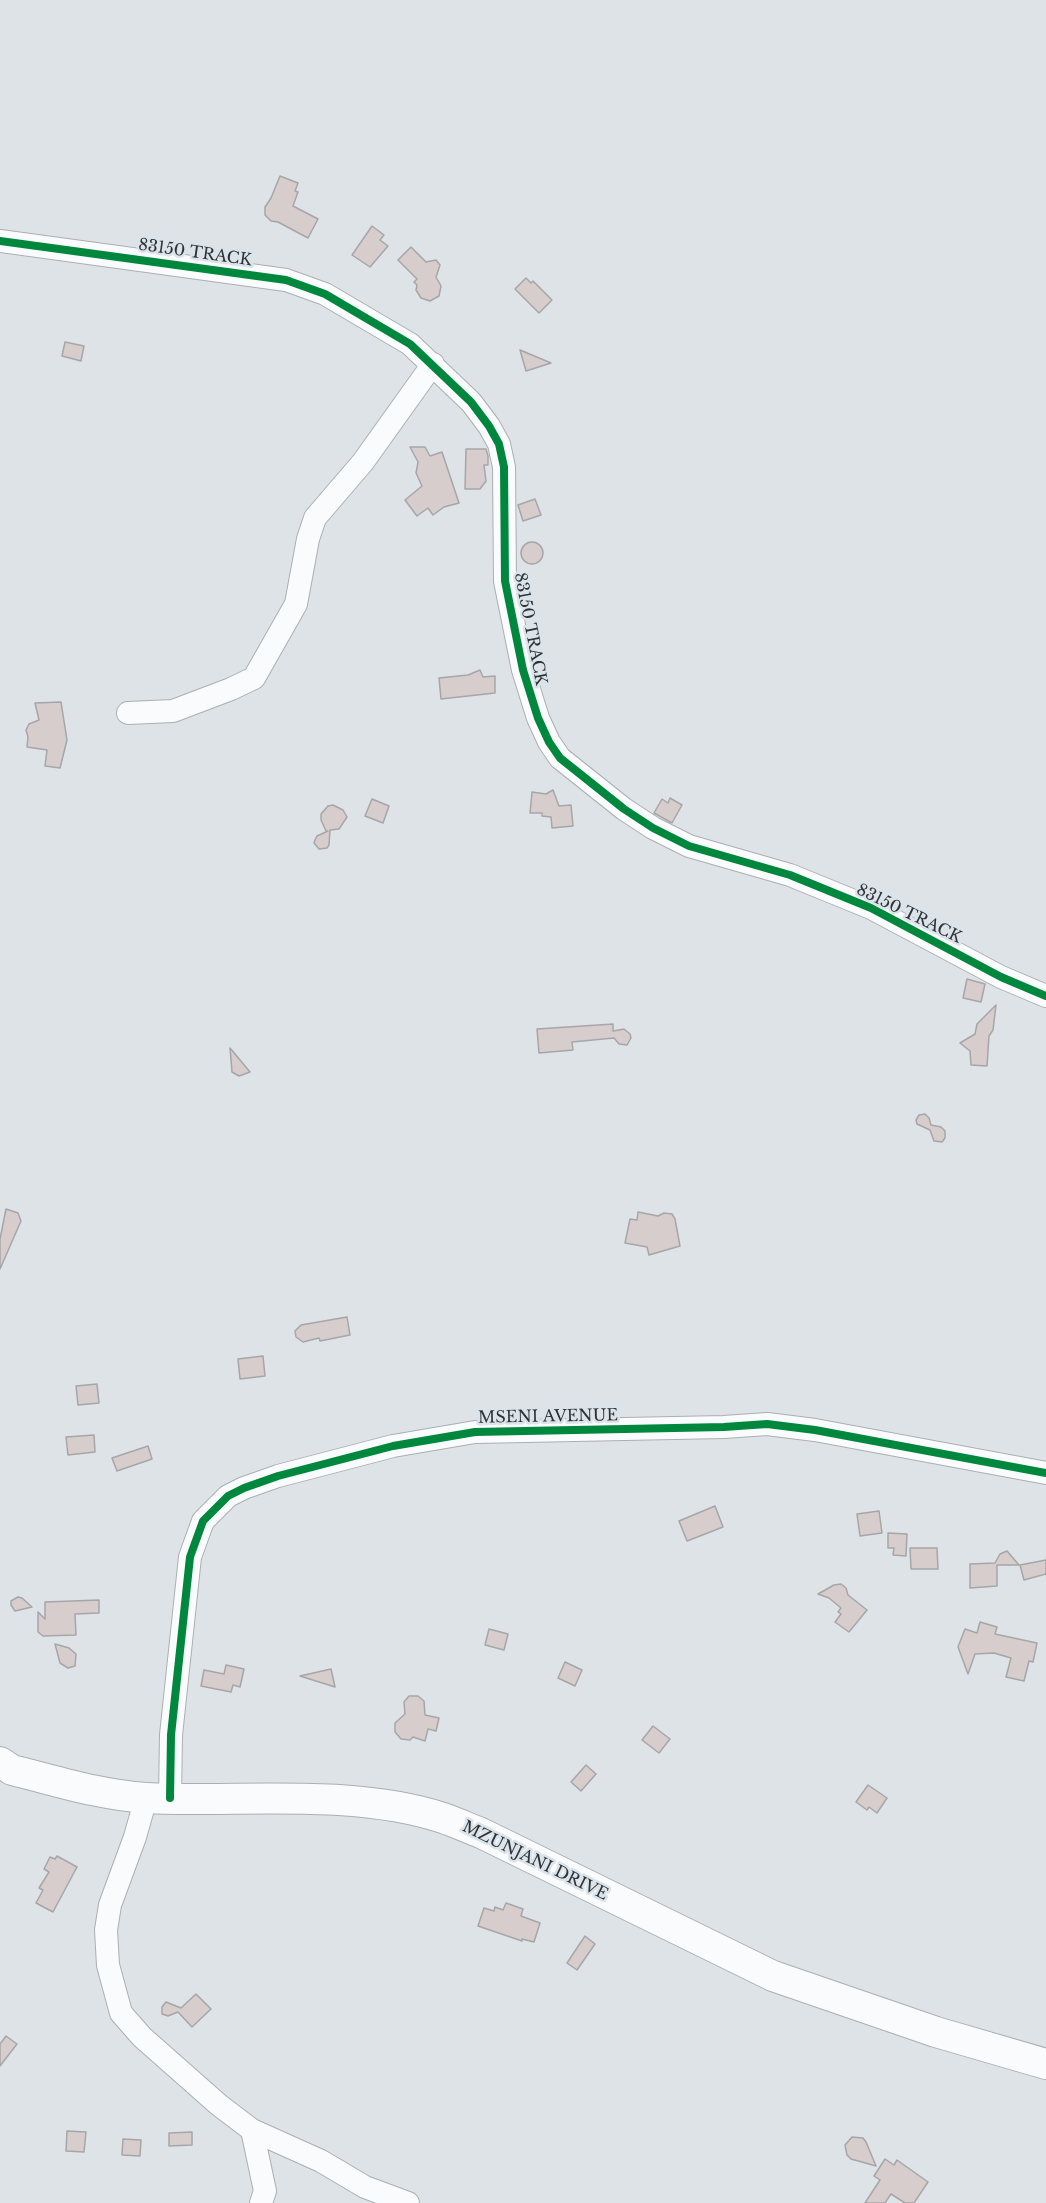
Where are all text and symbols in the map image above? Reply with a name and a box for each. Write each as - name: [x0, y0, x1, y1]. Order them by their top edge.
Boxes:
- street label: 83150 TRACK: [137, 236, 253, 270]
- street label: 83150 TRACK: [510, 571, 550, 687]
- street label: 83150 TRACK: [853, 880, 965, 948]
- street label: MSENI AVENUE: [478, 1406, 618, 1428]
- street label: MZUNJANI DRIVE: [459, 1817, 611, 1905]

